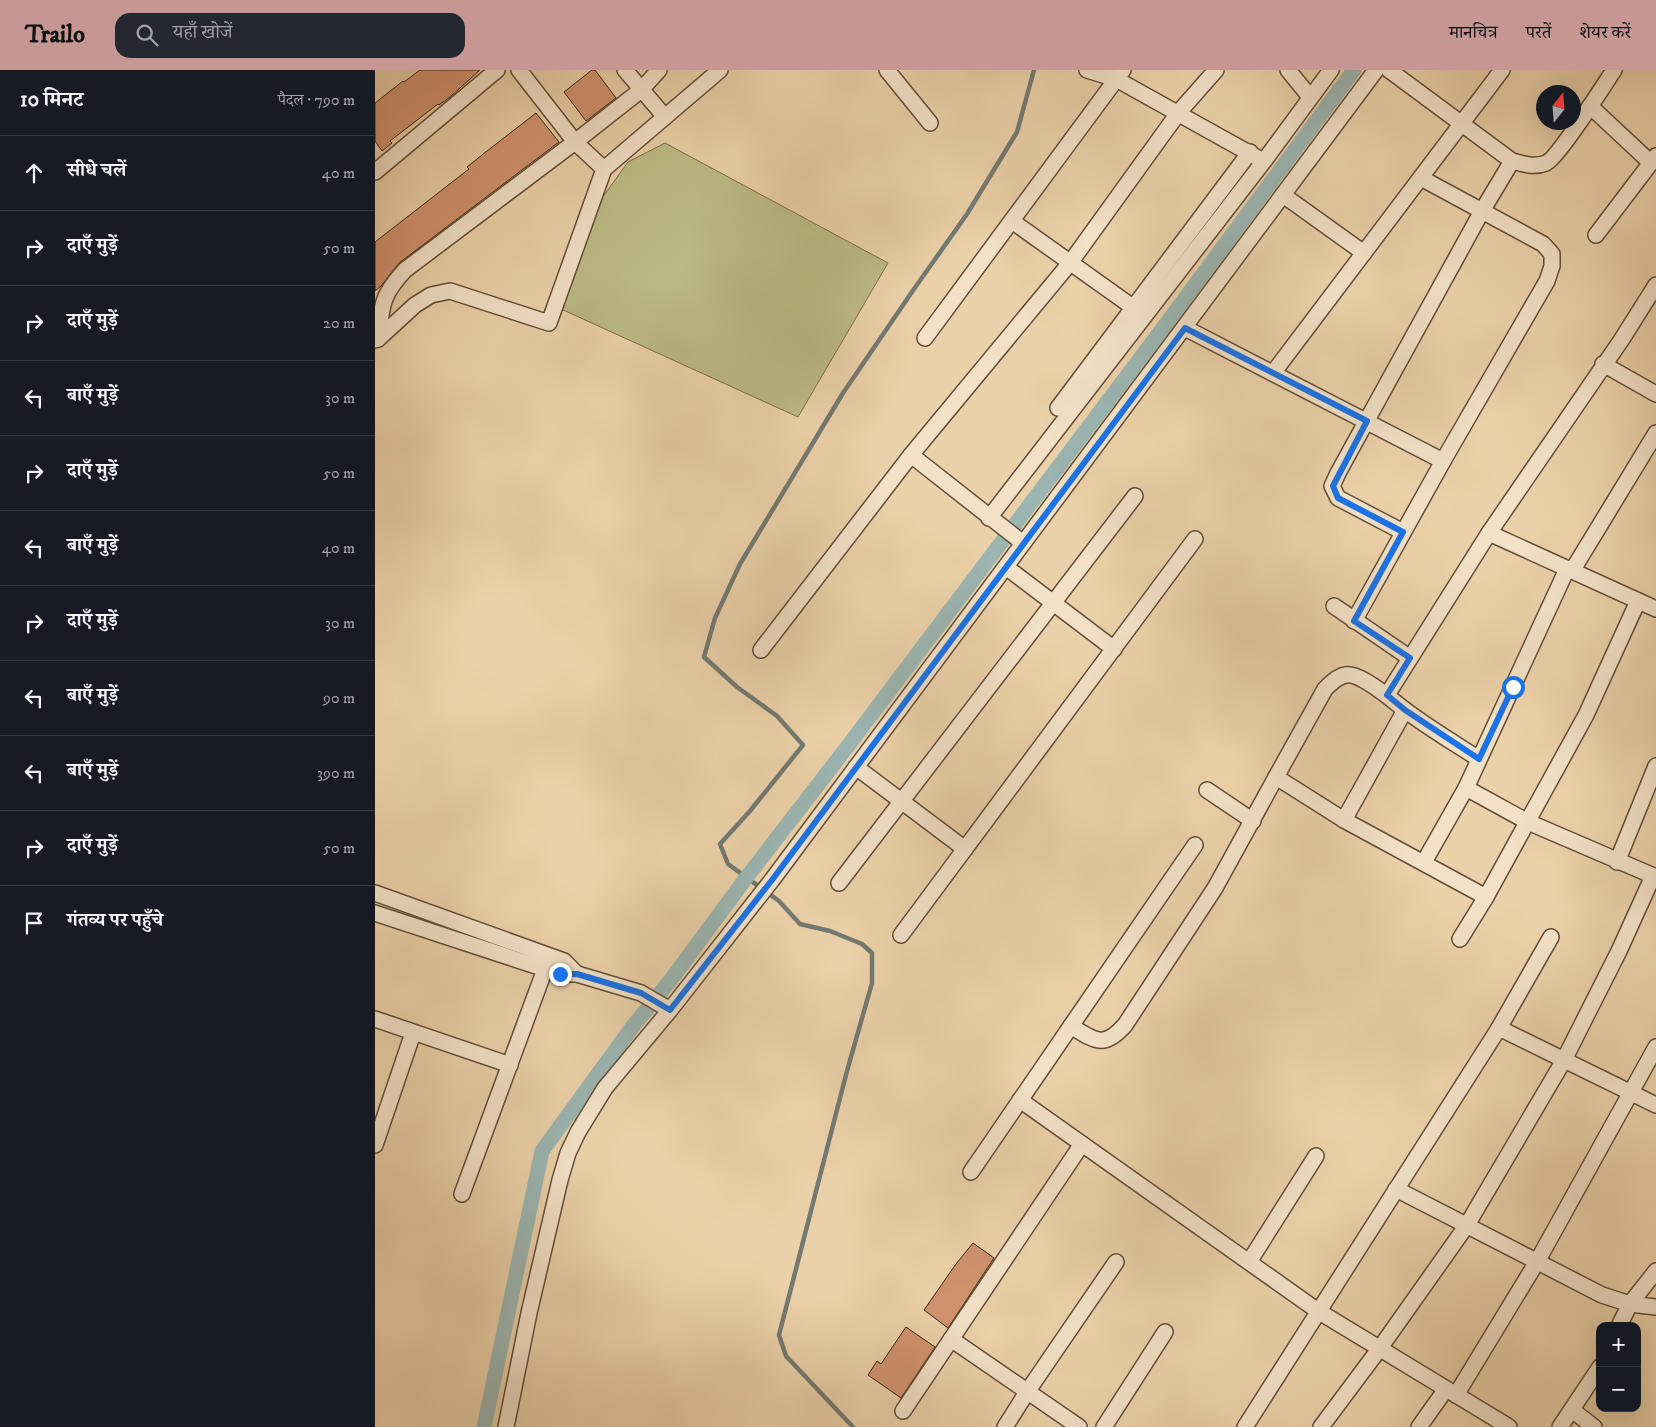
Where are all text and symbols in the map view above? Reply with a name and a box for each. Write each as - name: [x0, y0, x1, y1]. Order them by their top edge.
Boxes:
- search box: [115, 13, 465, 58]
- text: Trailo: [25, 20, 85, 50]
- icon: search: [133, 21, 161, 49]
- text: यहाँ खोजें: [173, 21, 233, 44]
- text: मानचित्र: [1449, 22, 1498, 44]
- text: परतें: [1526, 22, 1551, 44]
- text: शेयर करें: [1579, 22, 1631, 44]
- north arrow: [1536, 85, 1581, 130]
- text: 10 मिनट: [20, 87, 83, 113]
- text: पैदल · 790 m: [278, 90, 355, 110]
- icon: ahead: [20, 159, 48, 187]
- text: सीधे चलें: [67, 159, 126, 182]
- text: 40 m: [322, 163, 355, 183]
- icon: right: [20, 234, 48, 262]
- text: दाएँ मुड़ें: [67, 234, 118, 257]
- text: 50 m: [323, 238, 355, 258]
- icon: right: [20, 309, 48, 337]
- text: दाएँ मुड़ें: [67, 309, 118, 332]
- text: 20 m: [323, 313, 355, 333]
- icon: left: [20, 384, 48, 412]
- text: बाएँ मुड़ें: [67, 384, 118, 407]
- text: 30 m: [325, 388, 355, 408]
- icon: right: [20, 459, 48, 487]
- text: दाएँ मुड़ें: [67, 459, 118, 482]
- text: 50 m: [323, 463, 355, 483]
- icon: left: [20, 534, 48, 562]
- text: बाएँ मुड़ें: [67, 534, 118, 557]
- text: 40 m: [322, 538, 355, 558]
- icon: right: [20, 609, 48, 637]
- text: दाएँ मुड़ें: [67, 609, 118, 632]
- text: 30 m: [325, 613, 355, 633]
- route start: [1502, 676, 1525, 699]
- icon: left: [20, 684, 48, 712]
- text: बाएँ मुड़ें: [67, 684, 118, 707]
- text: 90 m: [323, 688, 355, 708]
- icon: left: [20, 759, 48, 787]
- text: बाएँ मुड़ें: [67, 759, 118, 782]
- text: 390 m: [317, 763, 355, 783]
- icon: right: [20, 834, 48, 862]
- text: दाएँ मुड़ें: [67, 834, 118, 857]
- text: 50 m: [323, 838, 355, 858]
- icon: arrive: [20, 909, 48, 937]
- text: गंतव्य पर पहुँचे: [67, 909, 163, 932]
- route end: [549, 963, 572, 986]
- map controls: [1596, 1322, 1641, 1412]
- button: +: [1596, 1322, 1641, 1367]
- button: −: [1596, 1367, 1641, 1412]

